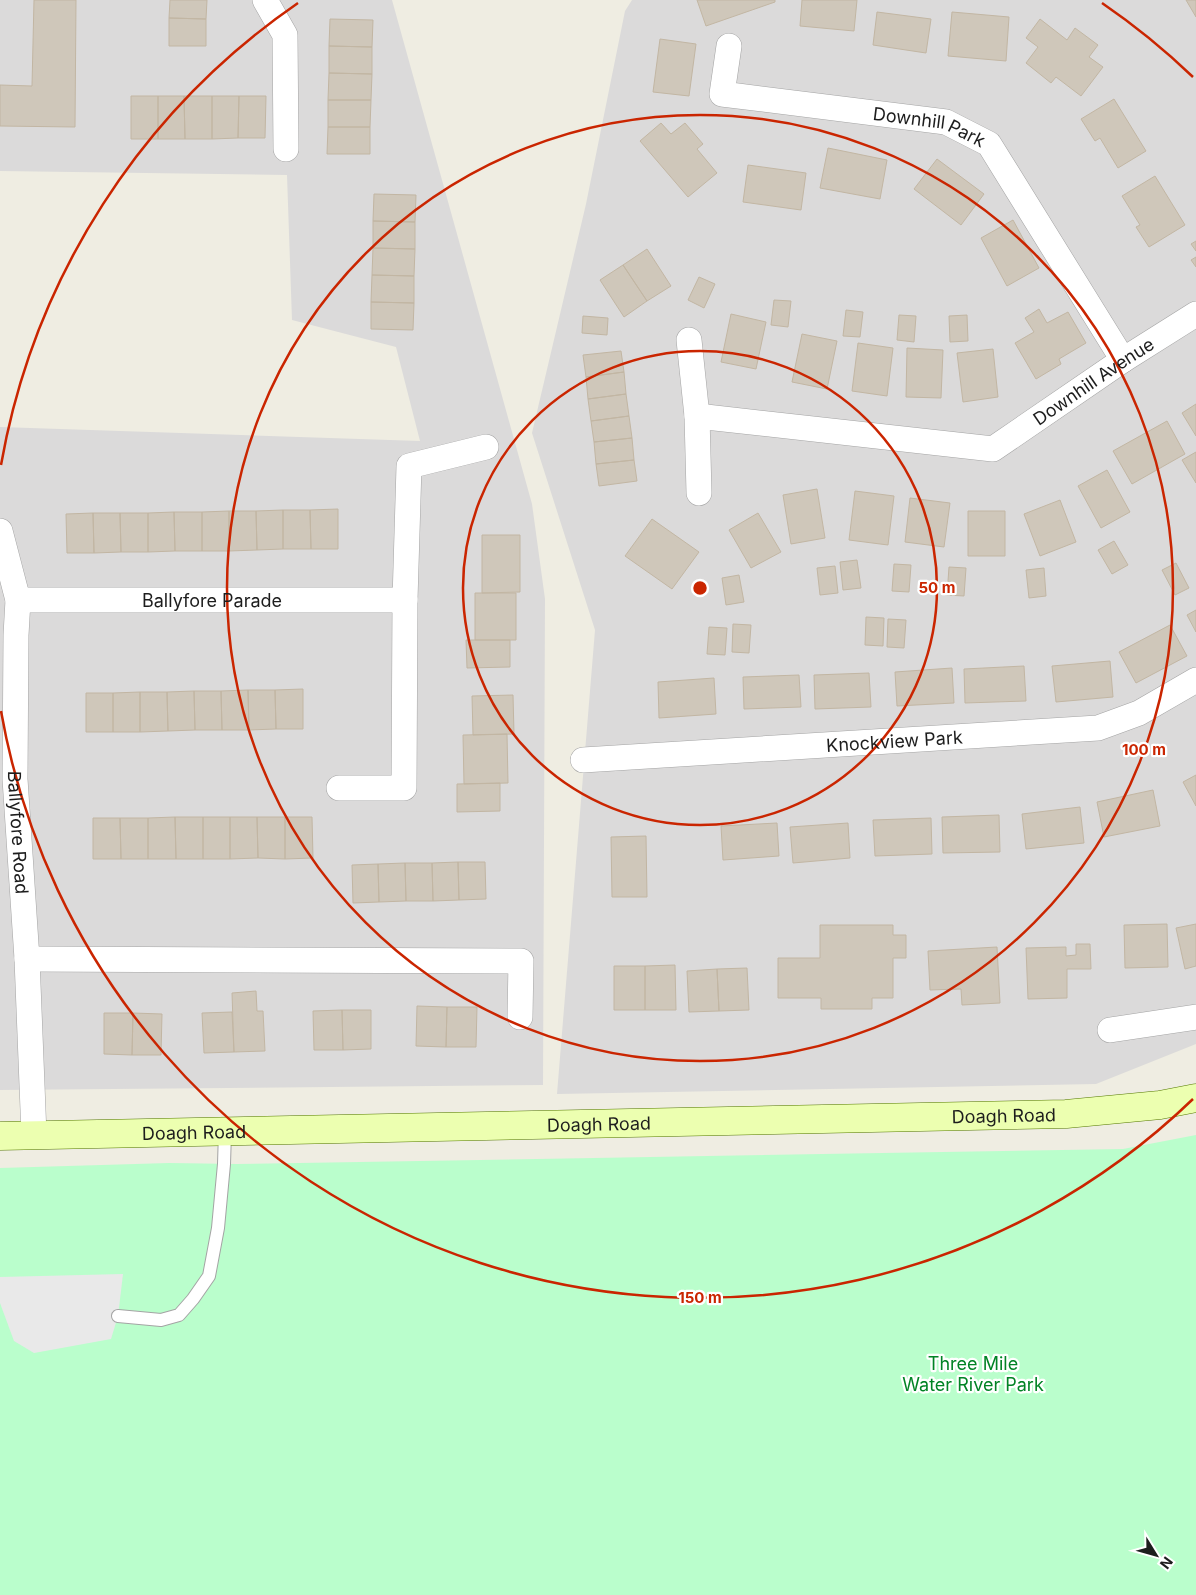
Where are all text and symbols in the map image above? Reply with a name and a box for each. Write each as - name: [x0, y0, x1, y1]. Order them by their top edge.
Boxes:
- street label: Downhill Park: [872, 102, 989, 151]
- street label: Downhill Avenue: [1029, 333, 1157, 429]
- text: 50 m: [919, 578, 955, 597]
- centre of rings: [691, 579, 709, 597]
- street label: Ballyfore Parade: [142, 590, 282, 611]
- street label: Knockview Park: [826, 726, 963, 755]
- text: 100 m: [1122, 740, 1166, 759]
- street label: Ballyfore Road: [4, 771, 33, 895]
- street label: Doagh Road: [951, 1104, 1056, 1127]
- street label: Doagh Road: [547, 1112, 651, 1135]
- street label: Doagh Road: [142, 1120, 246, 1144]
- text: 150 m: [678, 1288, 722, 1307]
- park label: Three Mile Water River Park: [902, 1353, 1044, 1395]
- north arrow: [1131, 1530, 1181, 1580]
- text: N: [1157, 1554, 1177, 1573]

